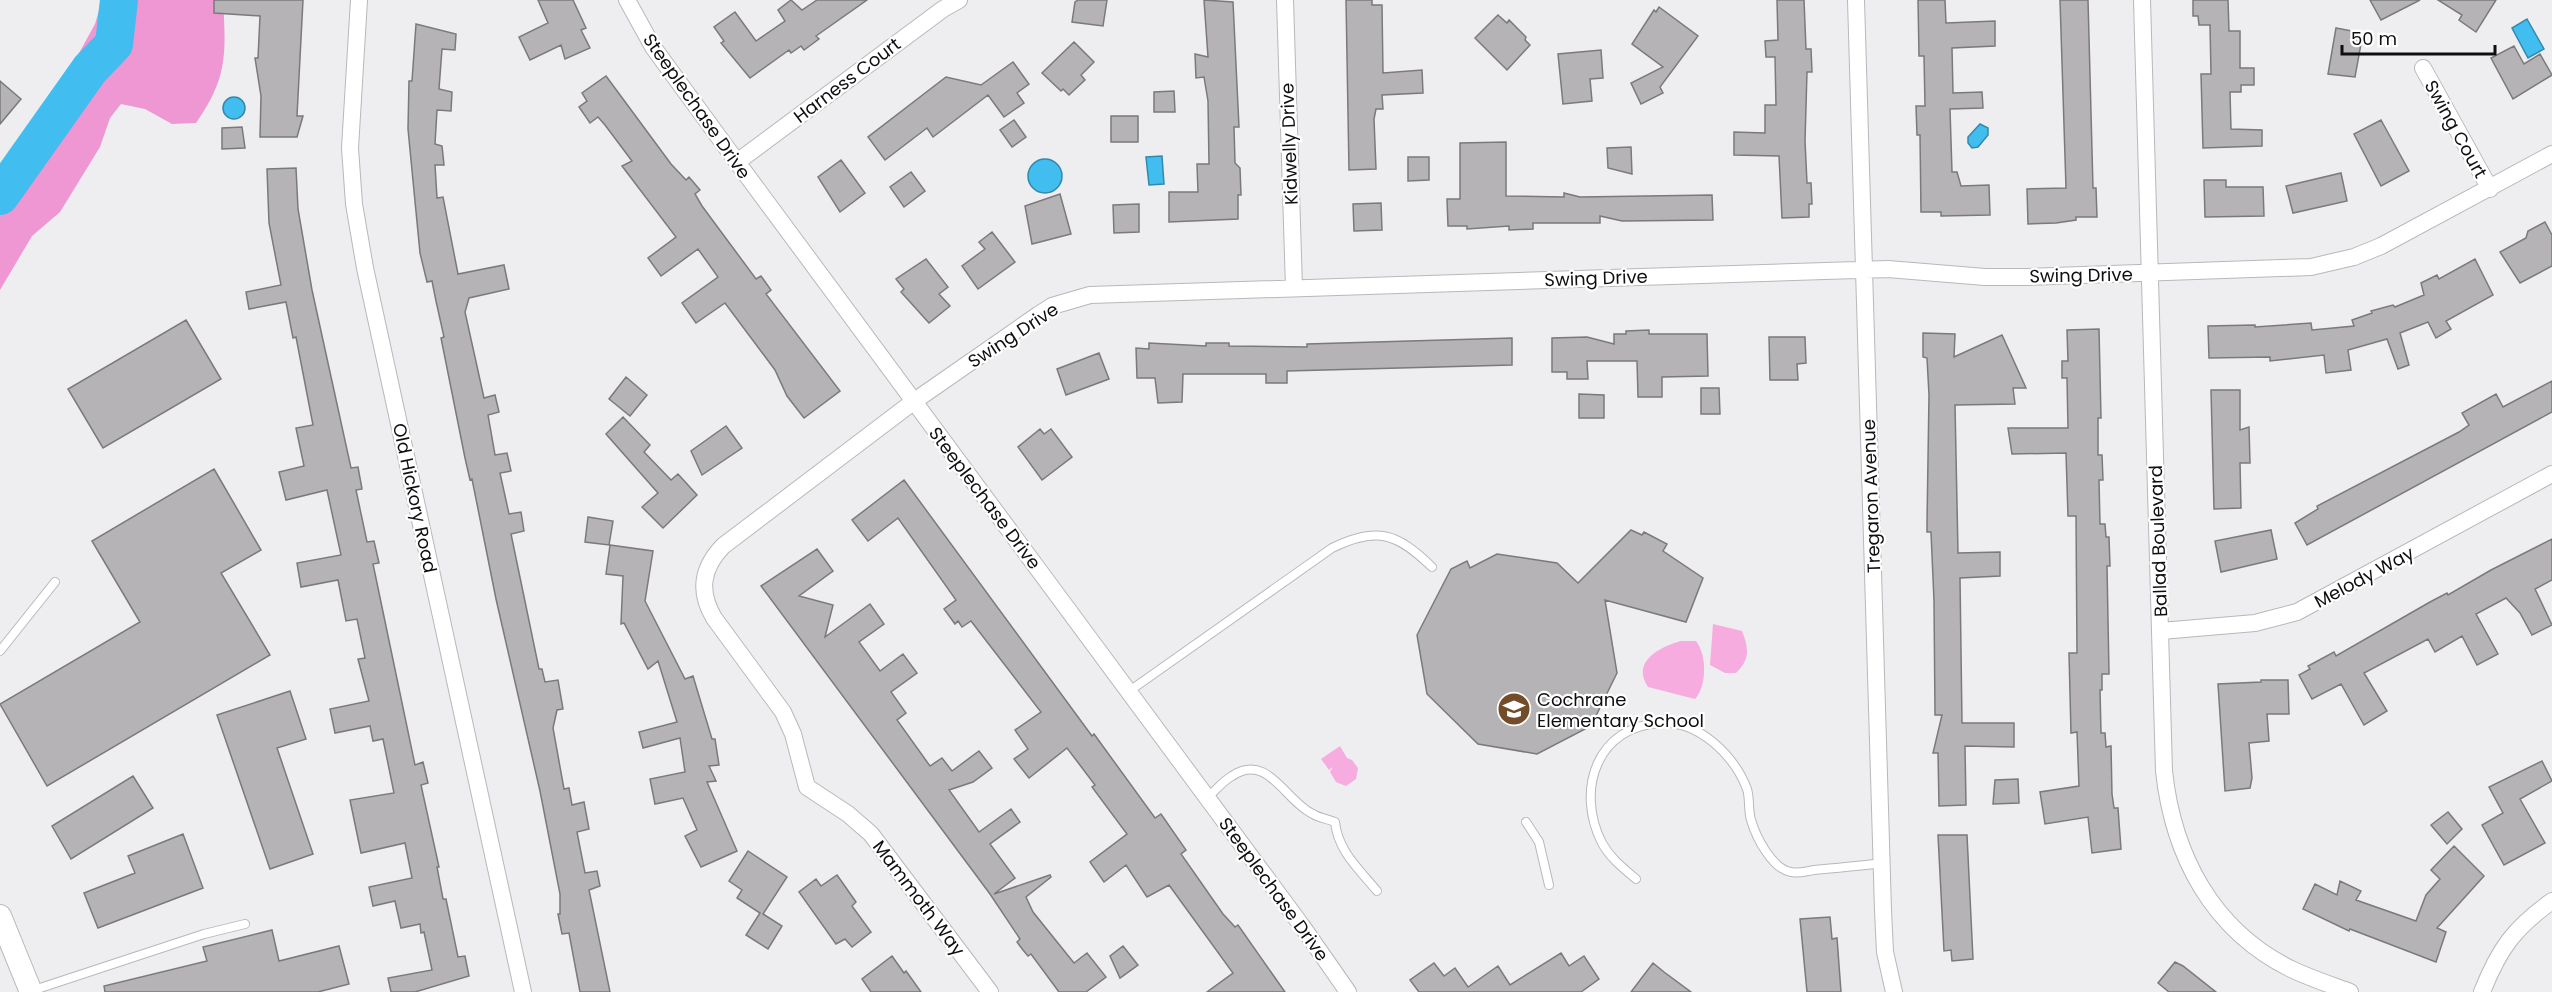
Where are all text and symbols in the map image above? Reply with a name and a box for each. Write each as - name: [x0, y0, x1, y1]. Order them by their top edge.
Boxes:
- scale bar: [2342, 18, 2495, 56]
- text: 50 m: [2351, 26, 2397, 51]
- street label: Steeplechase Drive: [637, 28, 757, 184]
- street label: Harness Court: [788, 32, 906, 128]
- street label: Swing Court: [2419, 76, 2493, 182]
- street label: Kidwelly Drive: [1274, 82, 1304, 206]
- street label: Swing Drive: [2029, 262, 2133, 288]
- street label: Swing Drive: [1544, 264, 1648, 292]
- street label: Swing Drive: [963, 296, 1063, 374]
- street label: Tregaron Avenue: [1856, 419, 1886, 573]
- street label: Old Hickory Road: [387, 421, 443, 575]
- street label: Steeplechase Drive: [923, 422, 1047, 574]
- street label: Ballad Boulevard: [2143, 465, 2173, 617]
- street label: Melody Way: [2310, 540, 2418, 614]
- place label: Cochrane Elementary School: [1537, 687, 1704, 733]
- school or university icon: Cochrane Elementary School: [1496, 691, 1532, 727]
- street label: Steeplechase Drive: [1213, 812, 1335, 966]
- street label: Mammoth Way: [867, 835, 971, 961]

